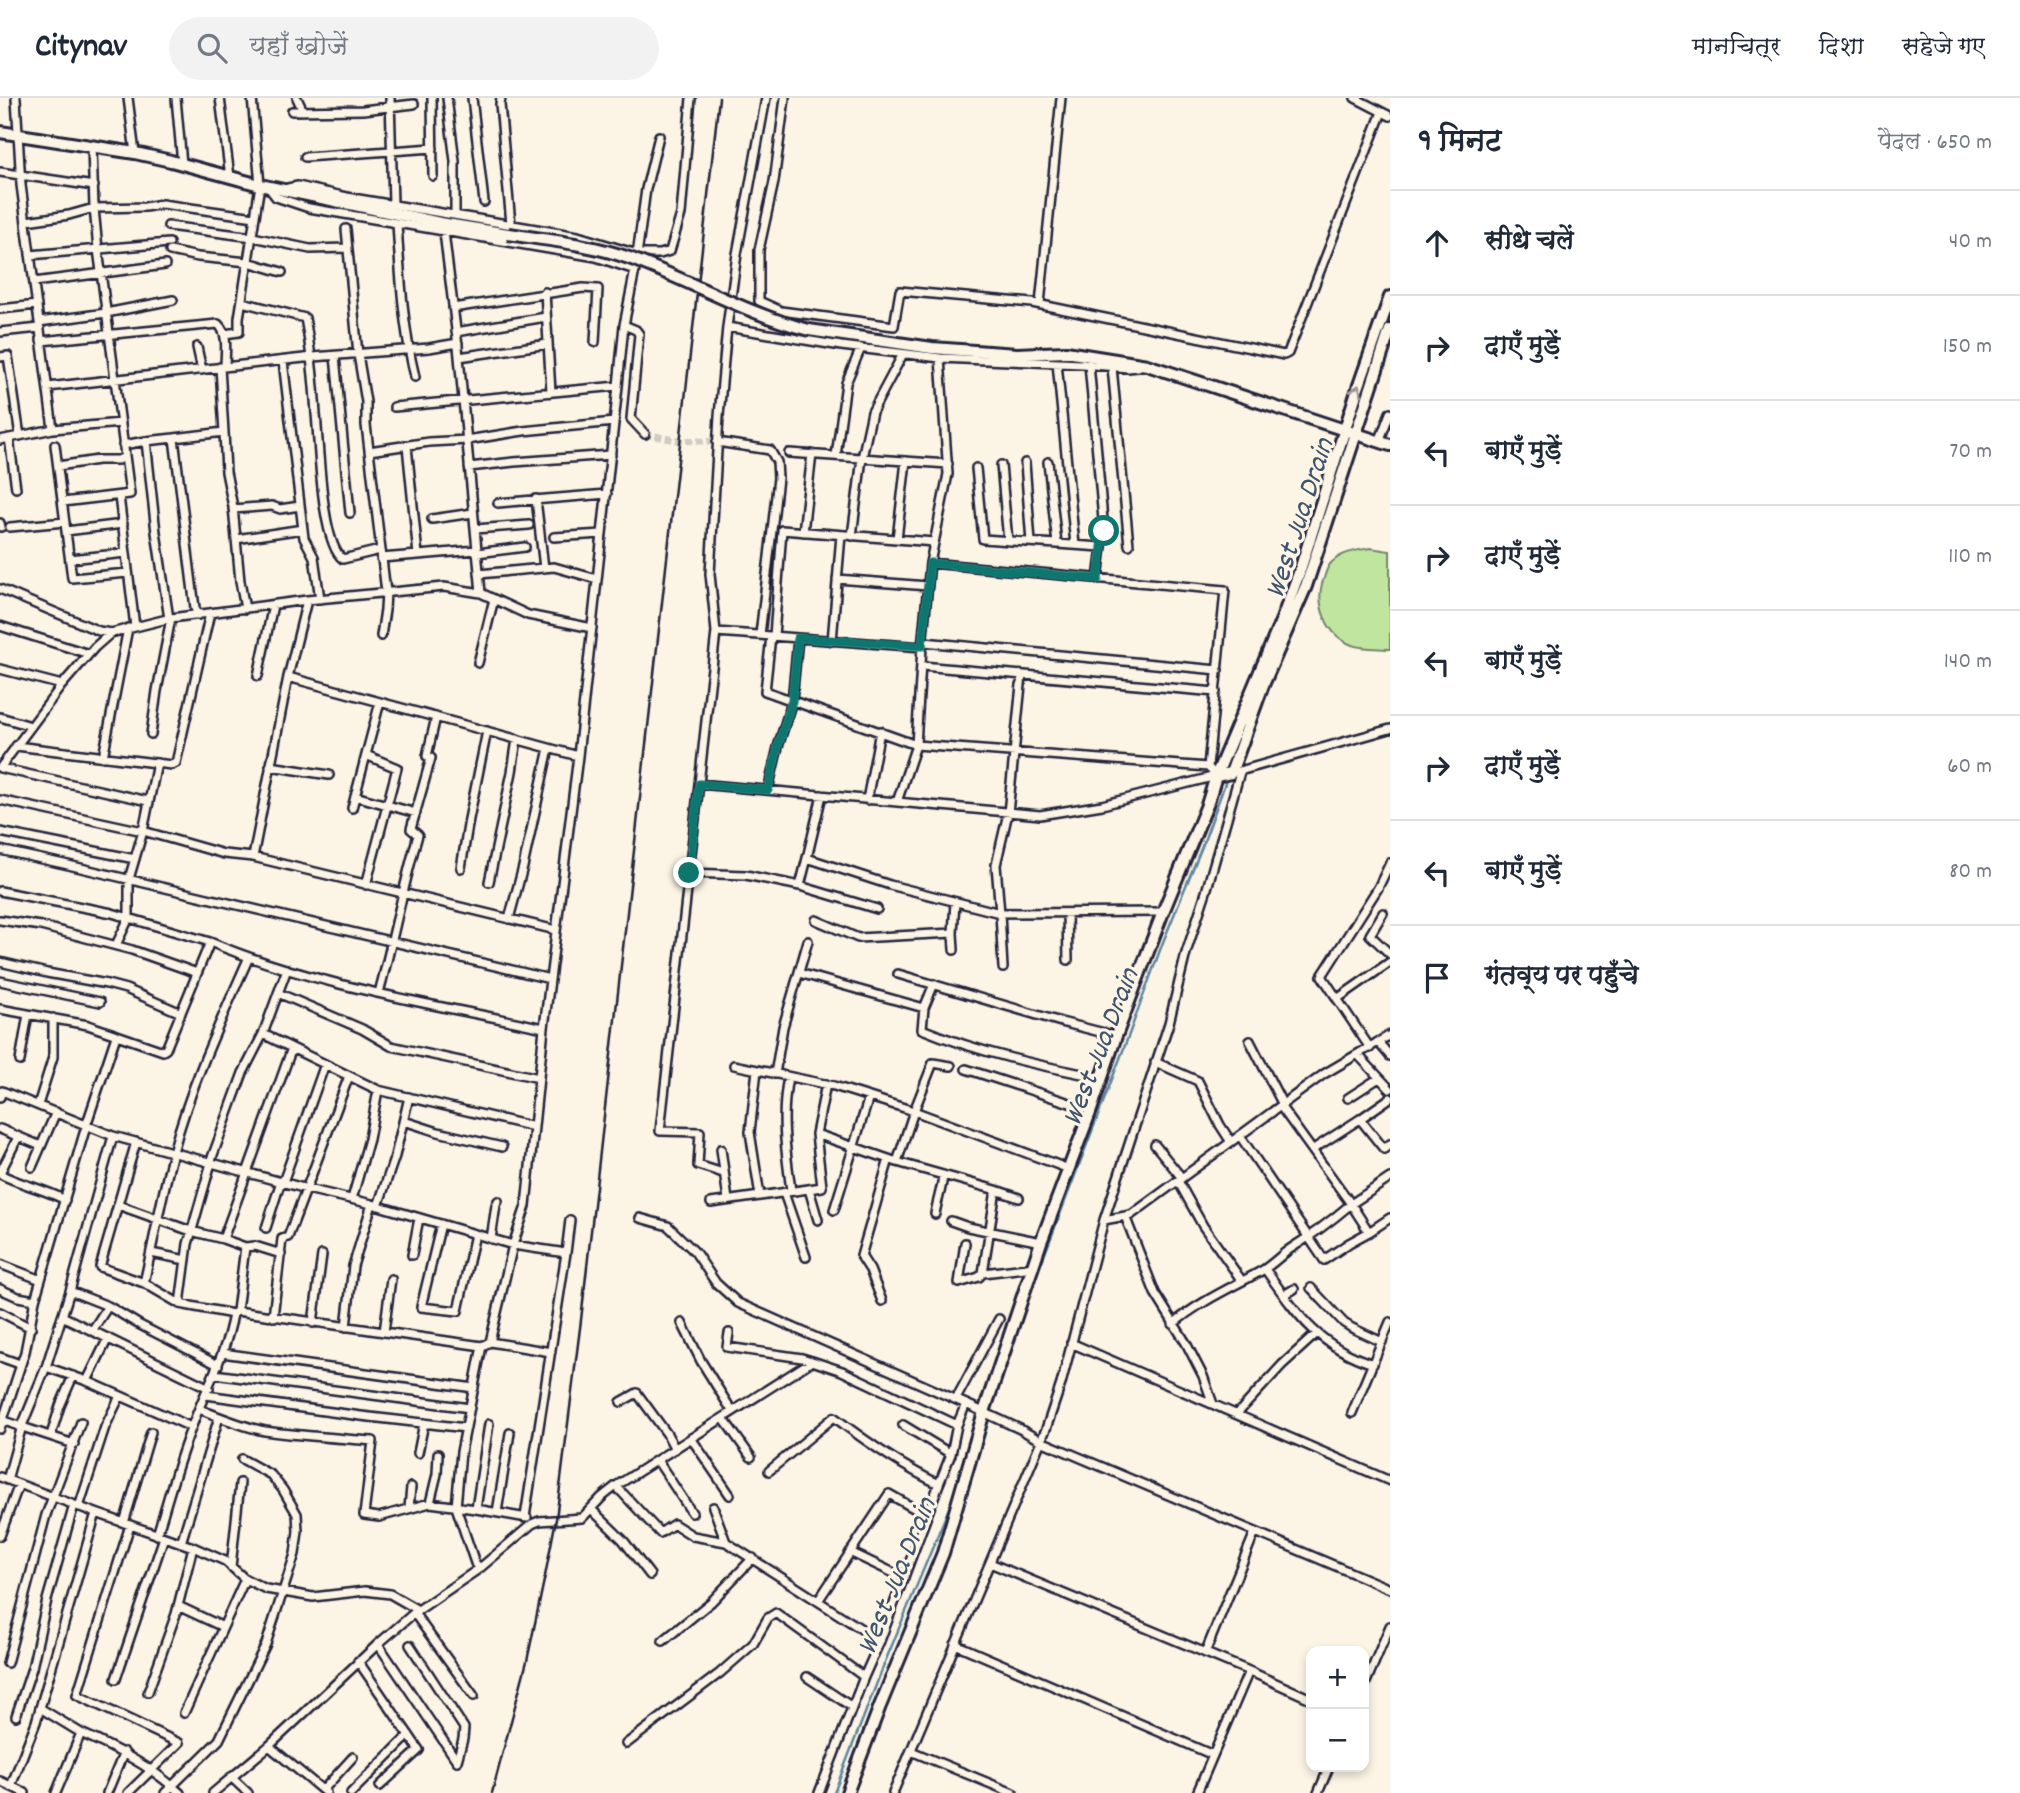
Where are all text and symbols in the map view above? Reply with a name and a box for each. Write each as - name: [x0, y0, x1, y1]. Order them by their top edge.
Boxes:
- search box: [169, 17, 659, 80]
- text: Citynav: [35, 25, 127, 72]
- icon: search: [193, 29, 231, 67]
- text: यहाँ खोजें: [249, 30, 348, 67]
- text: मानचित्र: [1692, 31, 1780, 65]
- text: दिशा: [1818, 31, 1864, 65]
- text: सहेजे गए: [1902, 31, 1985, 65]
- text: 9 मिनट: [1418, 122, 1502, 165]
- text: पैदल · 650 m: [1878, 127, 1992, 160]
- icon: ahead: [1418, 224, 1456, 262]
- text: सीधे चलें: [1485, 224, 1574, 261]
- text: 40 m: [1949, 226, 1992, 259]
- icon: right: [1418, 329, 1456, 367]
- text: दाएँ मुड़ें: [1485, 329, 1560, 366]
- text: 150 m: [1943, 331, 1992, 364]
- one-way arrow: [1349, 385, 1363, 397]
- water label: West Jua Drain: [1256, 432, 1348, 604]
- icon: left: [1418, 434, 1456, 472]
- text: बाएँ मुड़ें: [1485, 434, 1562, 471]
- text: 70 m: [1950, 436, 1992, 469]
- route start: [1088, 515, 1119, 546]
- icon: right: [1418, 539, 1456, 577]
- text: दाएँ मुड़ें: [1485, 539, 1560, 576]
- text: 110 m: [1948, 541, 1992, 574]
- icon: left: [1418, 644, 1456, 682]
- text: बाएँ मुड़ें: [1485, 644, 1562, 681]
- text: 140 m: [1944, 646, 1992, 679]
- icon: right: [1418, 749, 1456, 787]
- text: दाएँ मुड़ें: [1485, 749, 1560, 786]
- text: 60 m: [1947, 751, 1992, 784]
- icon: left: [1418, 854, 1456, 892]
- text: बाएँ मुड़ें: [1485, 854, 1562, 891]
- text: 80 m: [1949, 856, 1992, 889]
- route end: [673, 857, 704, 888]
- icon: arrive: [1418, 959, 1456, 997]
- text: गंतव्य पर पहुँचे: [1485, 959, 1639, 996]
- water label: West Jua Drain: [1053, 962, 1153, 1133]
- water label: West Jua Drain: [848, 1491, 950, 1662]
- map controls: [1306, 1646, 1369, 1772]
- button: +: [1306, 1646, 1369, 1709]
- button: −: [1306, 1709, 1369, 1772]

